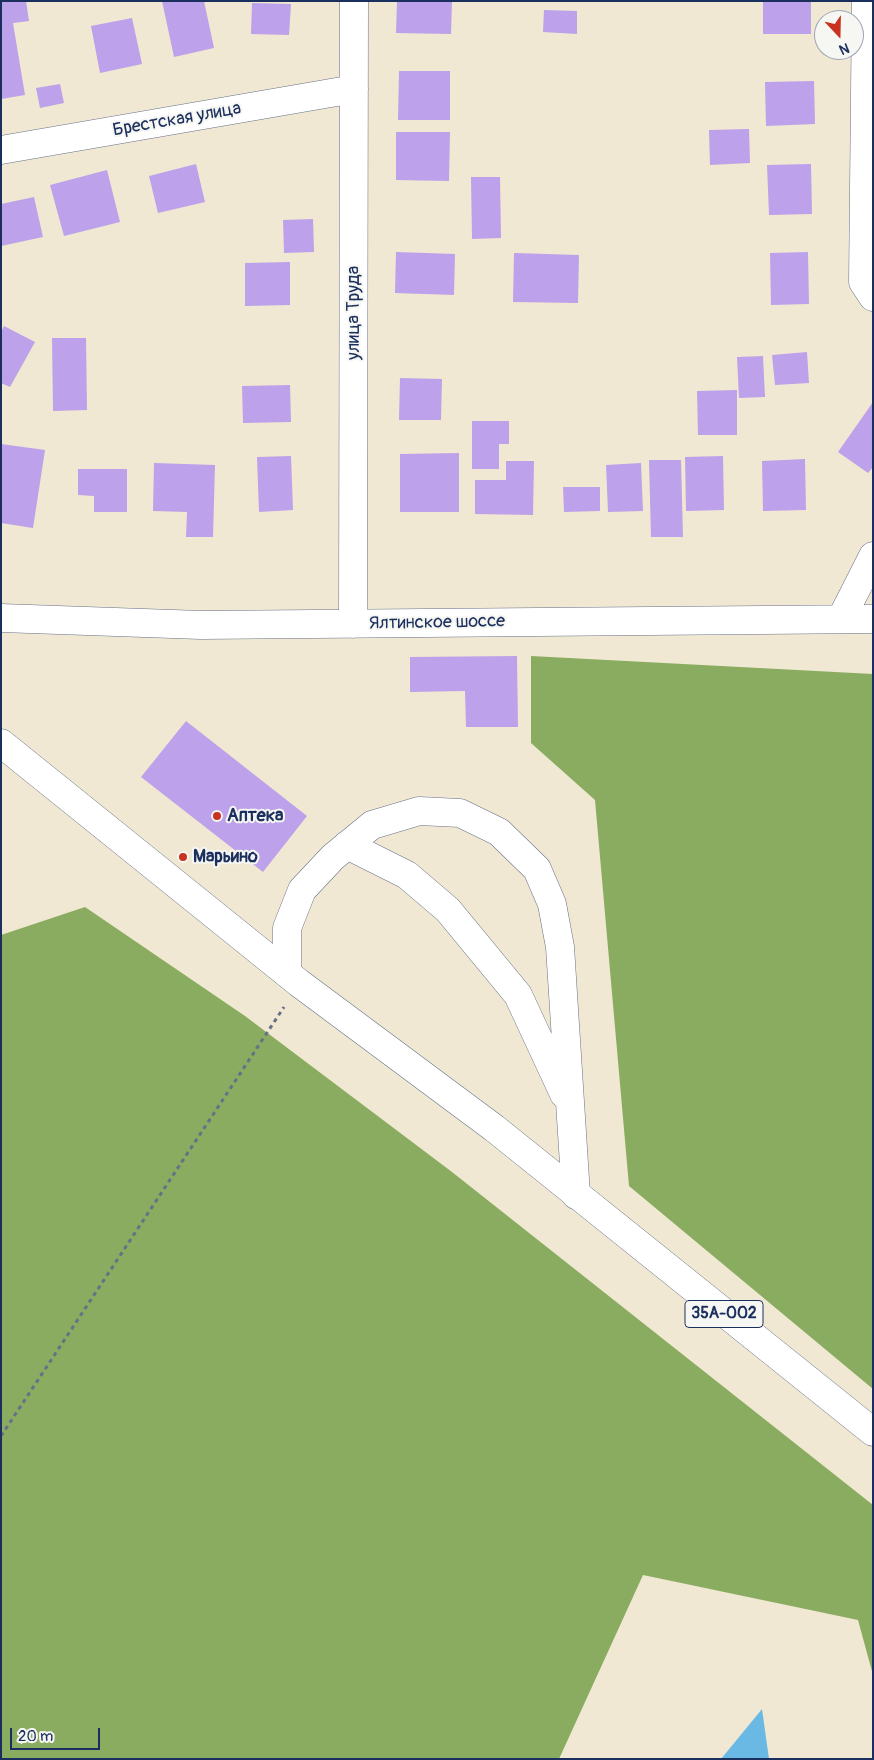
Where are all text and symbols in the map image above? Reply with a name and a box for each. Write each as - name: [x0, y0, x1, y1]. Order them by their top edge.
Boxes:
- north arrow: [814, 10, 864, 60]
- text: N: [837, 39, 852, 58]
- street label: Брестская улица: [111, 98, 243, 142]
- street label: улица Труда: [343, 266, 365, 360]
- street label: Ялтинское шоссе: [369, 611, 505, 635]
- place label: Аптека: [227, 805, 283, 827]
- marker: Аптека: [211, 810, 223, 822]
- place label: Марьино: [193, 846, 258, 868]
- marker: Марьино: [177, 851, 189, 863]
- road number: 35А-002: [685, 1300, 763, 1328]
- scale bar: [12, 1718, 102, 1750]
- text: 20 m: [18, 1727, 53, 1746]

